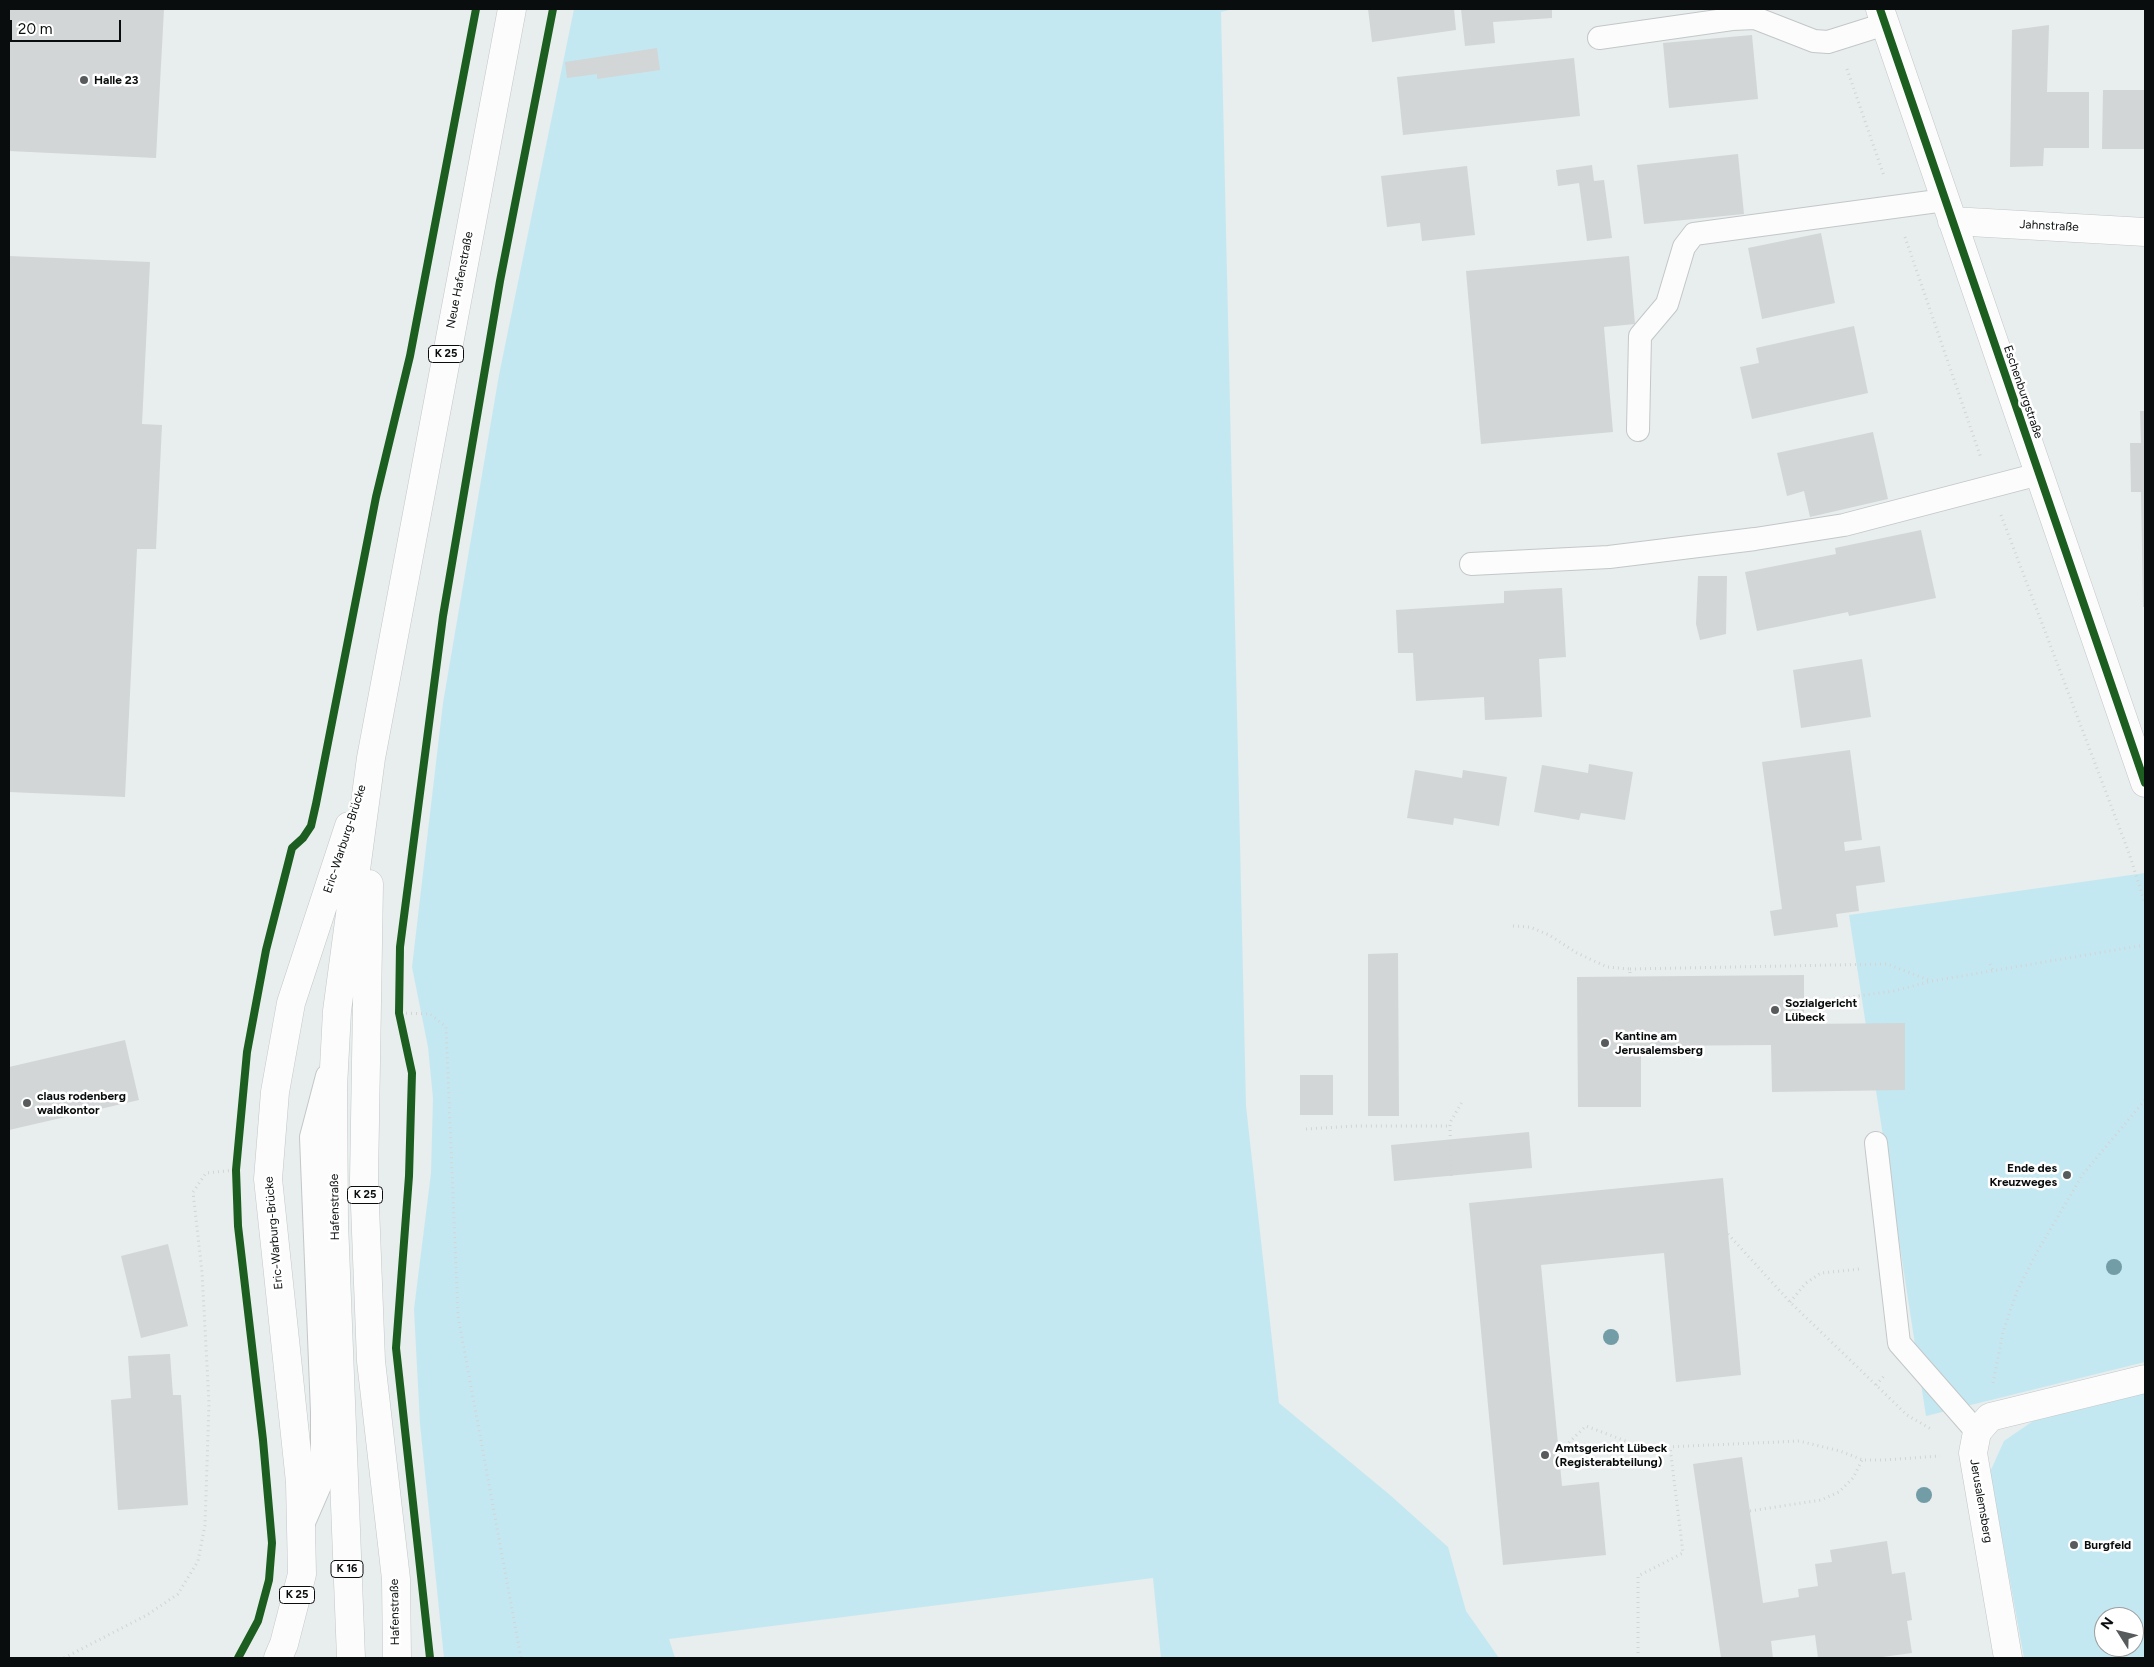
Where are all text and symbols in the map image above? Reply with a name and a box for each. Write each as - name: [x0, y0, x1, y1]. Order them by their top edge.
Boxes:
- scale bar: [12, 10, 124, 42]
- text: 20 m: [18, 20, 52, 38]
- place label: Halle 23: [94, 73, 138, 87]
- marker: Halle 23: [78, 74, 90, 86]
- street label: Jahnstraße: [2019, 217, 2079, 235]
- street label: Neue Hafenstraße: [444, 230, 476, 330]
- street label: Eschenburgstraße: [2000, 344, 2046, 440]
- road number: K 25: [428, 346, 464, 362]
- street label: Eric-Warburg-Brücke: [321, 783, 369, 895]
- place label: Sozialgericht Lübeck: [1785, 996, 1857, 1024]
- marker: Sozialgericht Lübeck: [1769, 1004, 1781, 1016]
- place label: Kantine am Jerusalemsberg: [1615, 1029, 1703, 1057]
- marker: Kantine am Jerusalemsberg: [1599, 1037, 1611, 1049]
- place label: claus rodenberg waldkontor: [37, 1089, 126, 1117]
- marker: claus rodenberg waldkontor: [21, 1097, 33, 1109]
- place label: Ende des Kreuzweges: [1989, 1161, 2057, 1189]
- marker: Ende des Kreuzweges: [2061, 1169, 2073, 1181]
- street label: Hafenstraße: [327, 1174, 343, 1240]
- street label: Eric-Warburg-Brücke: [262, 1176, 286, 1290]
- road number: K 25: [348, 1186, 382, 1204]
- place label: Amtsgericht Lübeck (Registerabteilung): [1555, 1441, 1667, 1469]
- marker: Amtsgericht Lübeck (Registerabteilung): [1539, 1449, 1551, 1461]
- street label: Jerusalemsberg: [1967, 1458, 1995, 1544]
- place label: Burgfeld: [2084, 1538, 2131, 1552]
- marker: Burgfeld: [2068, 1539, 2080, 1551]
- road number: K 16: [331, 1560, 363, 1578]
- street label: Hafenstraße: [387, 1579, 403, 1645]
- road number: K 25: [280, 1586, 314, 1604]
- north arrow: [2094, 1607, 2144, 1657]
- text: N: [2097, 1614, 2117, 1633]

